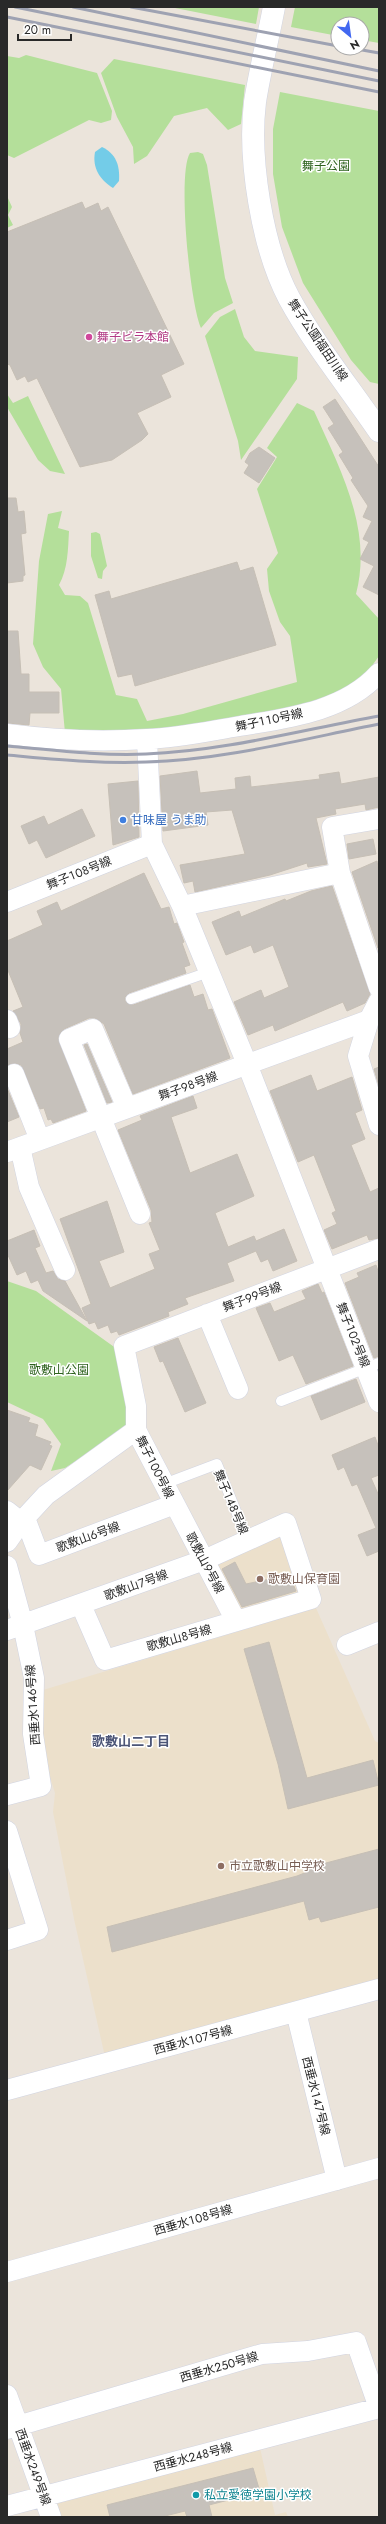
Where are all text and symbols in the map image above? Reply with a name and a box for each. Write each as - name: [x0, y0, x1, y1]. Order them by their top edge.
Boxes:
- scale bar: [18, 16, 71, 42]
- north arrow: [330, 16, 370, 56]
- text: 20 m: [24, 21, 51, 39]
- text: N: [347, 36, 363, 54]
- park label: 舞子公園: [302, 157, 350, 175]
- street label: 舞子公園福田川線: [284, 295, 352, 385]
- place label: 舞子ビラ本館: [97, 328, 169, 346]
- marker: 舞子ビラ本館: [84, 332, 94, 342]
- street label: 舞子１１０号線: [233, 704, 305, 736]
- place label: 甘味屋 うま助: [131, 811, 207, 829]
- marker: 甘味屋 うま助: [118, 815, 128, 825]
- street label: 舞子１０８号線: [44, 852, 114, 894]
- street label: 舞子９８号線: [156, 1067, 220, 1105]
- street label: 舞子９９号線: [220, 1278, 284, 1316]
- street label: 舞子１０２号線: [332, 1300, 374, 1370]
- park label: 歌敷山公園: [29, 1361, 89, 1379]
- street label: 舞子１００号線: [131, 1432, 179, 1502]
- street label: 舞子１４８号線: [209, 1467, 253, 1537]
- street label: 歌敷山６号線: [53, 1517, 123, 1557]
- street label: 歌敷山９号線: [181, 1529, 229, 1597]
- street label: 歌敷山７号線: [101, 1565, 171, 1605]
- place label: 歌敷山保育園: [268, 1570, 340, 1588]
- marker: 歌敷山保育園: [255, 1574, 265, 1584]
- street label: 歌敷山８号線: [144, 1620, 214, 1656]
- street label: 西垂水１４６号線: [21, 1664, 45, 1746]
- district label: 歌敷山二丁目: [92, 1732, 170, 1751]
- place label: 市立歌敷山中学校: [229, 1857, 325, 1875]
- marker: 市立歌敷山中学校: [216, 1861, 226, 1871]
- street label: 西垂水１０７号線: [152, 2021, 234, 2059]
- street label: 西垂水１４７号線: [297, 2055, 335, 2137]
- street label: 西垂水１０８号線: [152, 2200, 234, 2240]
- street label: 西垂水２５０号線: [178, 2347, 260, 2387]
- street label: 西垂水２４９号線: [11, 2426, 55, 2508]
- street label: 西垂水２４８号線: [152, 2438, 234, 2476]
- place label: 私立愛徳学園小学校: [204, 2486, 312, 2504]
- marker: 私立愛徳学園小学校: [191, 2490, 201, 2500]

